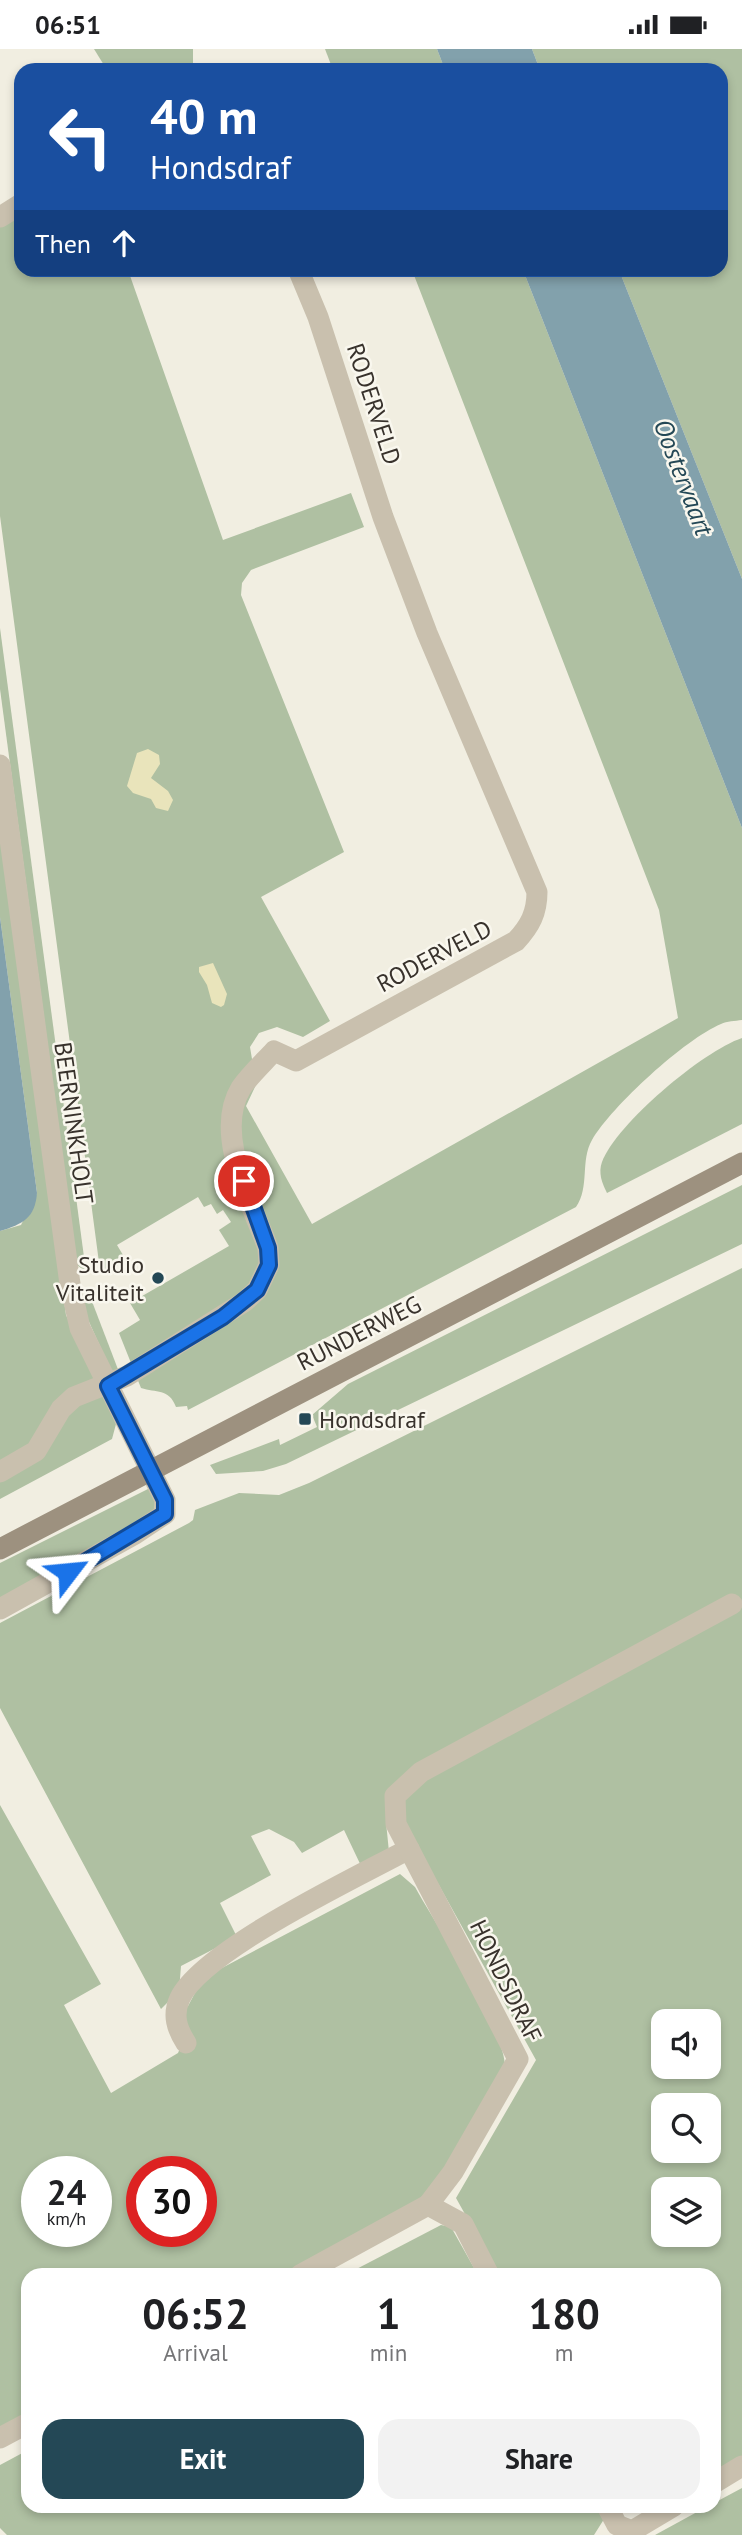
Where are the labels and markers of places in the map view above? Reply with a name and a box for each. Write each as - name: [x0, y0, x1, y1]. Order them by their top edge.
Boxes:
- pin: [214, 1151, 274, 1211]
- place label: Studio Vitaliteit: [55, 1249, 144, 1308]
- marker: Studio Vitaliteit: [150, 1270, 166, 1286]
- place label: Hondsdraf: [319, 1404, 426, 1435]
- marker: Hondsdraf: [297, 1411, 313, 1427]

